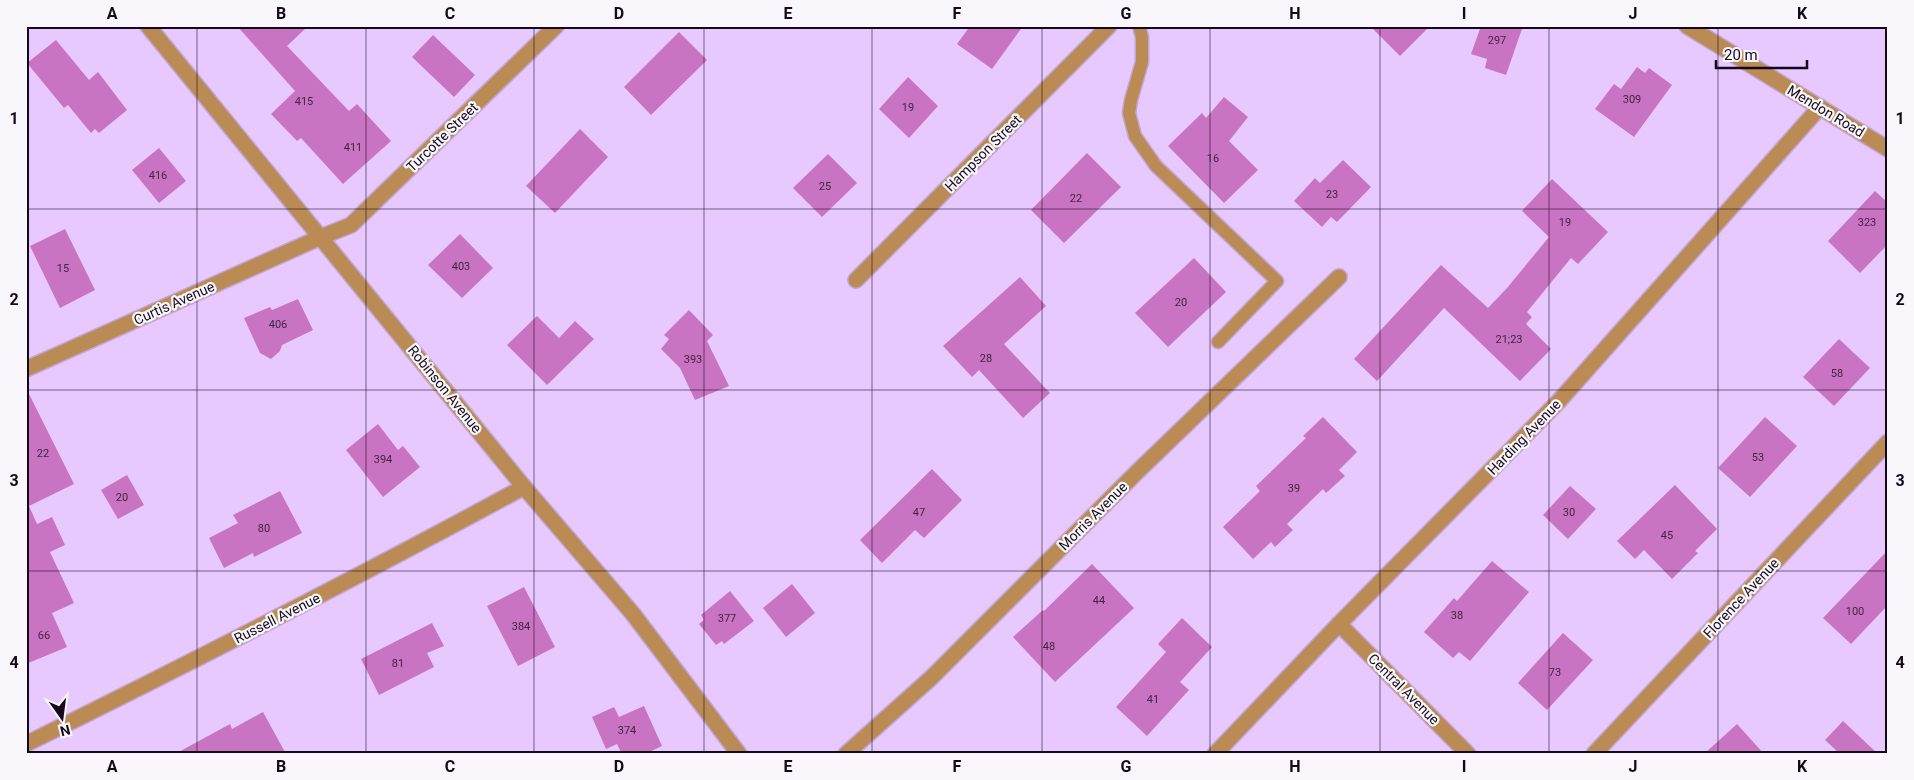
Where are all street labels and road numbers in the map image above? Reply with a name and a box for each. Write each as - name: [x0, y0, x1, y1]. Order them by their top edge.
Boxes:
- street label: Mendon Road: [1785, 82, 1867, 140]
- street label: Turcotte Street: [403, 99, 481, 175]
- street label: Hampson Street: [942, 111, 1025, 194]
- street label: Curtis Avenue: [131, 278, 217, 328]
- street label: Robinson Avenue: [405, 342, 485, 436]
- street label: Harding Avenue: [1484, 396, 1564, 478]
- street label: Morris Avenue: [1056, 479, 1130, 553]
- street label: Florence Avenue: [1700, 555, 1782, 641]
- street label: Russell Avenue: [231, 589, 323, 647]
- street label: Central Avenue: [1365, 650, 1443, 728]

